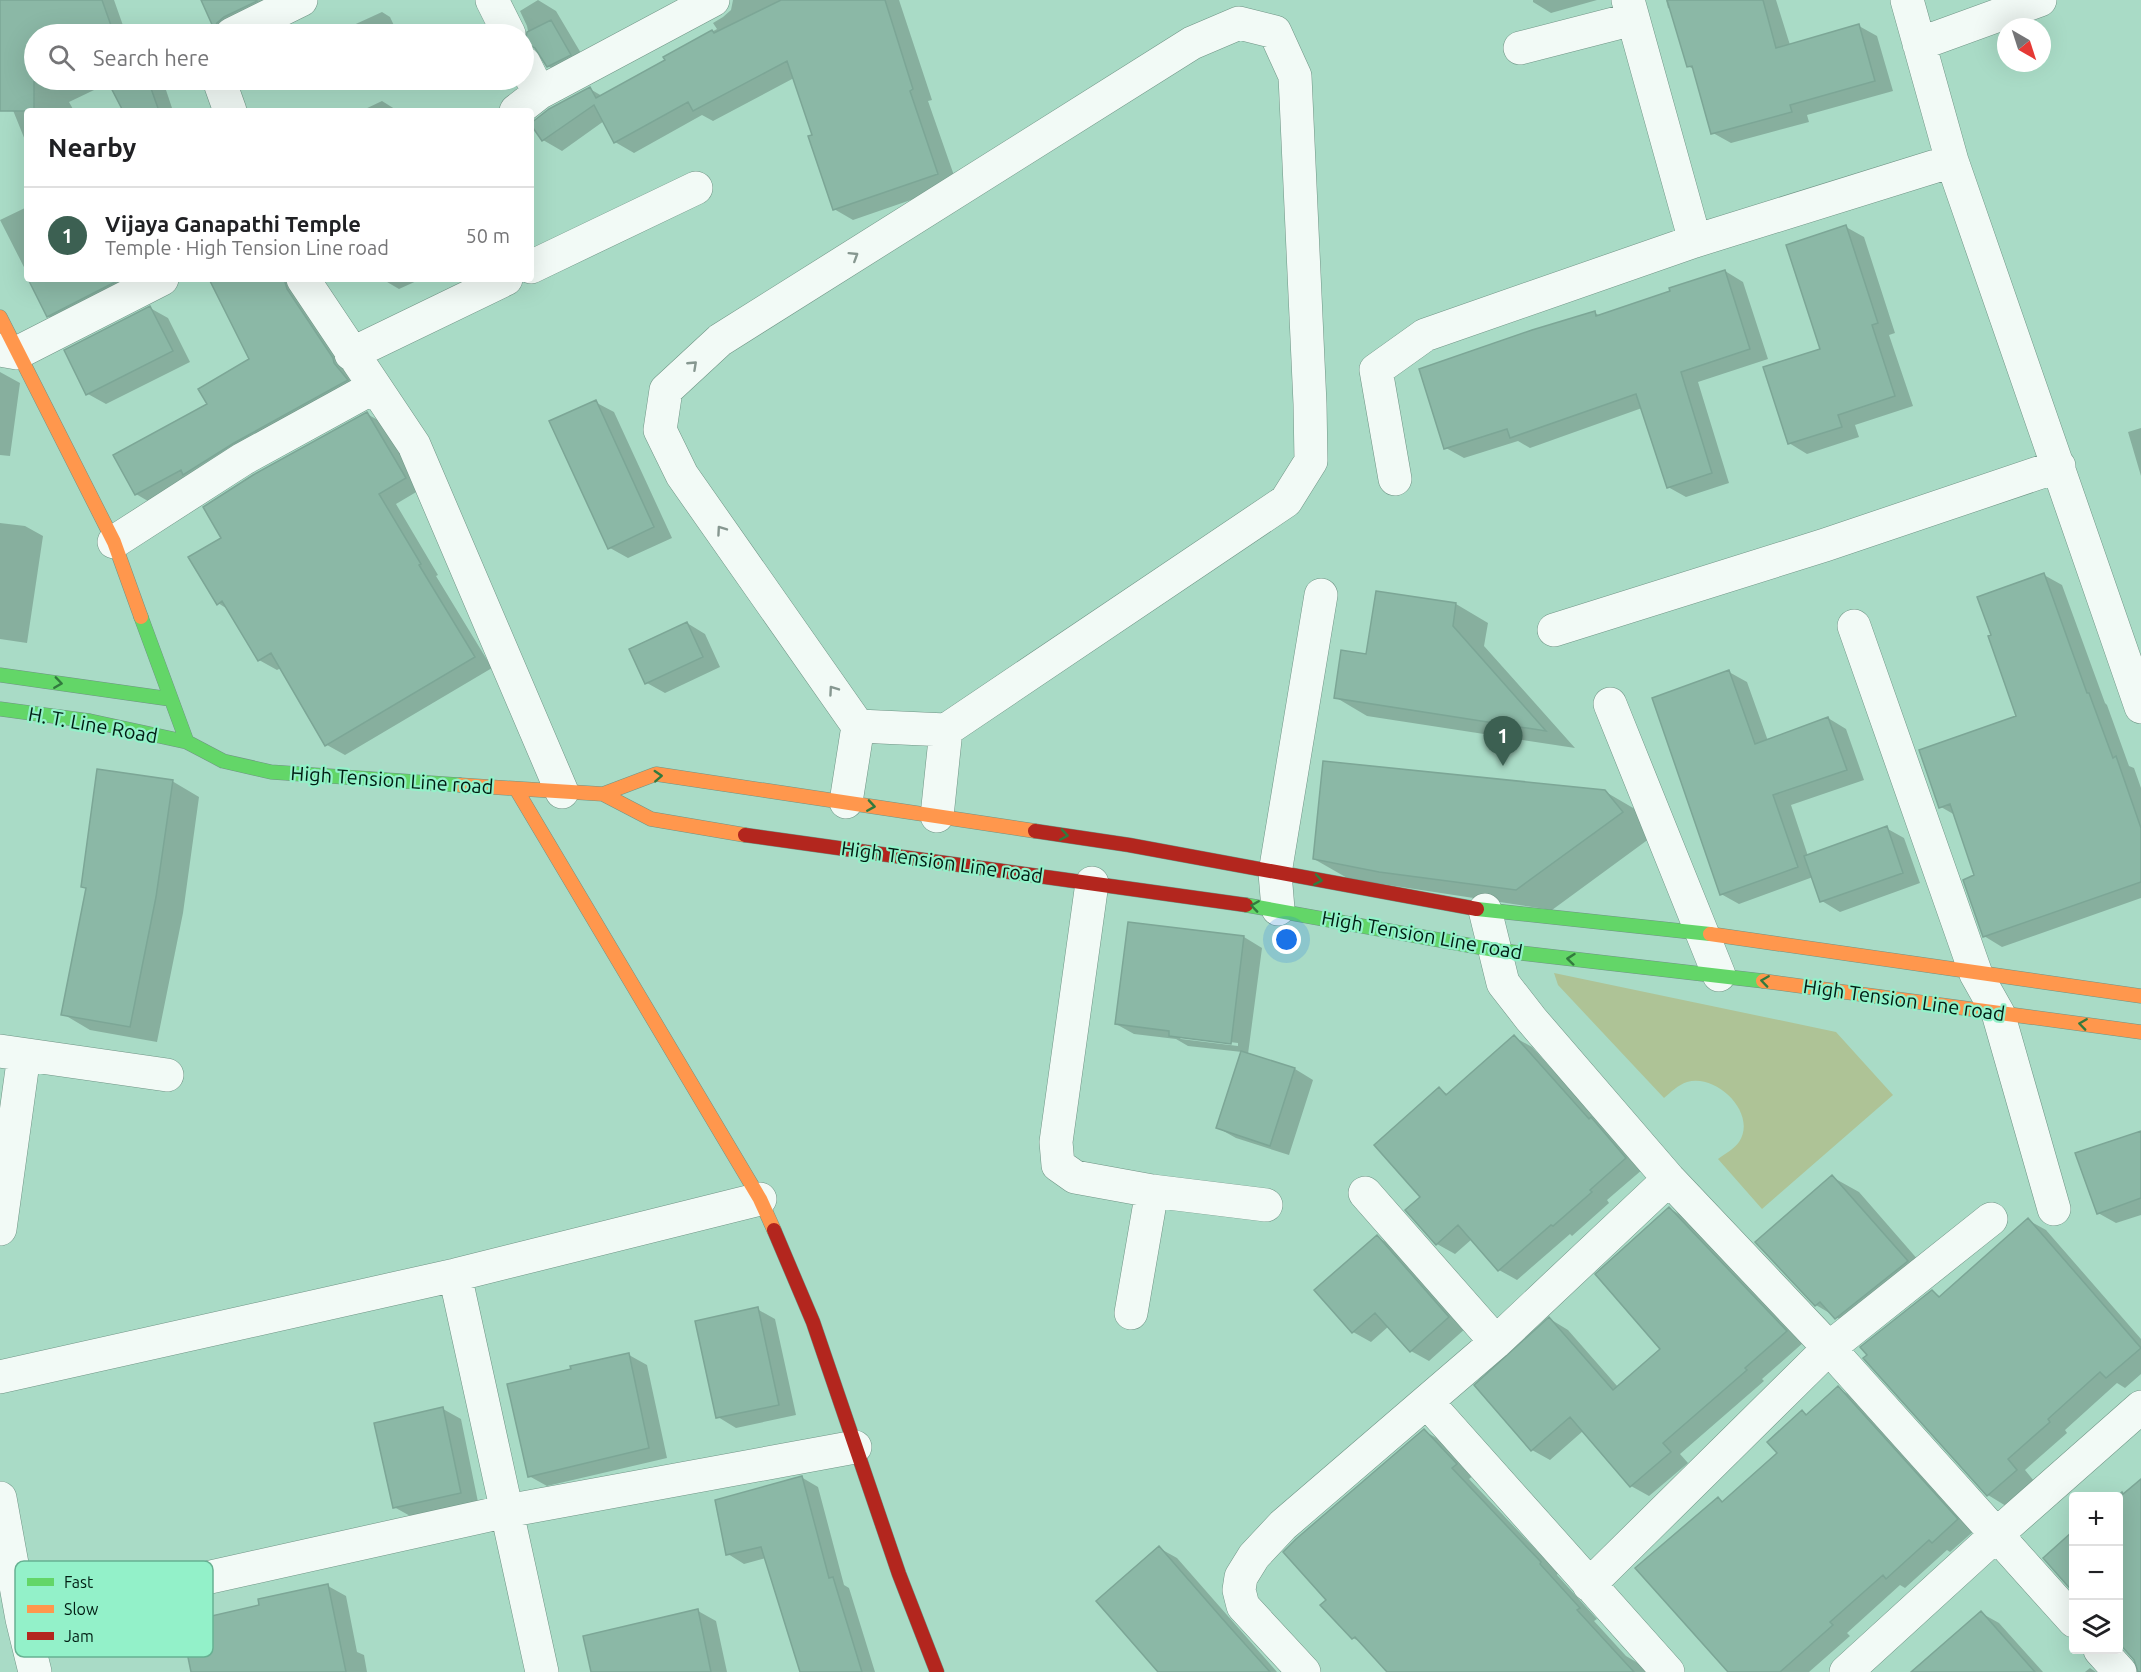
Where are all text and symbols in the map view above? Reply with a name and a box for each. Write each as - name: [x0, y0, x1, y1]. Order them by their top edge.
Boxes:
- north arrow: [1997, 18, 2051, 72]
- search box: [24, 24, 534, 90]
- icon: search: [45, 41, 78, 74]
- text: Search here: [93, 45, 209, 70]
- text: Nearby: [48, 133, 136, 162]
- text: Vijaya Ganapathi Temple: [105, 211, 361, 236]
- text: 1: [62, 224, 73, 247]
- text: 50 m: [466, 224, 510, 247]
- text: Temple · High Tension Line road: [105, 236, 389, 259]
- one-way arrow: [848, 251, 858, 263]
- one-way arrow: [687, 361, 697, 372]
- one-way arrow: [717, 526, 728, 537]
- one-way arrow: [53, 676, 63, 689]
- one-way arrow: [829, 685, 840, 696]
- street label: H. T. Line Road: [27, 702, 160, 747]
- pin: 1: [1484, 716, 1522, 766]
- street label: High Tension Line road: [290, 761, 494, 798]
- one-way arrow: [654, 770, 663, 783]
- one-way arrow: [867, 800, 876, 812]
- one-way arrow: [1059, 829, 1069, 841]
- street label: High Tension Line road: [840, 836, 1044, 887]
- one-way arrow: [1313, 873, 1323, 886]
- one-way arrow: [1250, 900, 1259, 912]
- street label: High Tension Line road: [1320, 906, 1524, 964]
- your location: [1272, 925, 1301, 954]
- one-way arrow: [1567, 953, 1576, 965]
- street label: High Tension Line road: [1802, 974, 2006, 1025]
- one-way arrow: [1760, 976, 1769, 988]
- one-way arrow: [2078, 1019, 2088, 1031]
- map controls: [2069, 1492, 2123, 1654]
- button: +: [2069, 1492, 2123, 1546]
- button: −: [2069, 1546, 2123, 1600]
- legend: [15, 1561, 213, 1657]
- text: Fast: [64, 1573, 94, 1591]
- text: Slow: [64, 1600, 99, 1618]
- button: layers: [2069, 1600, 2123, 1654]
- text: Jam: [64, 1627, 94, 1645]

